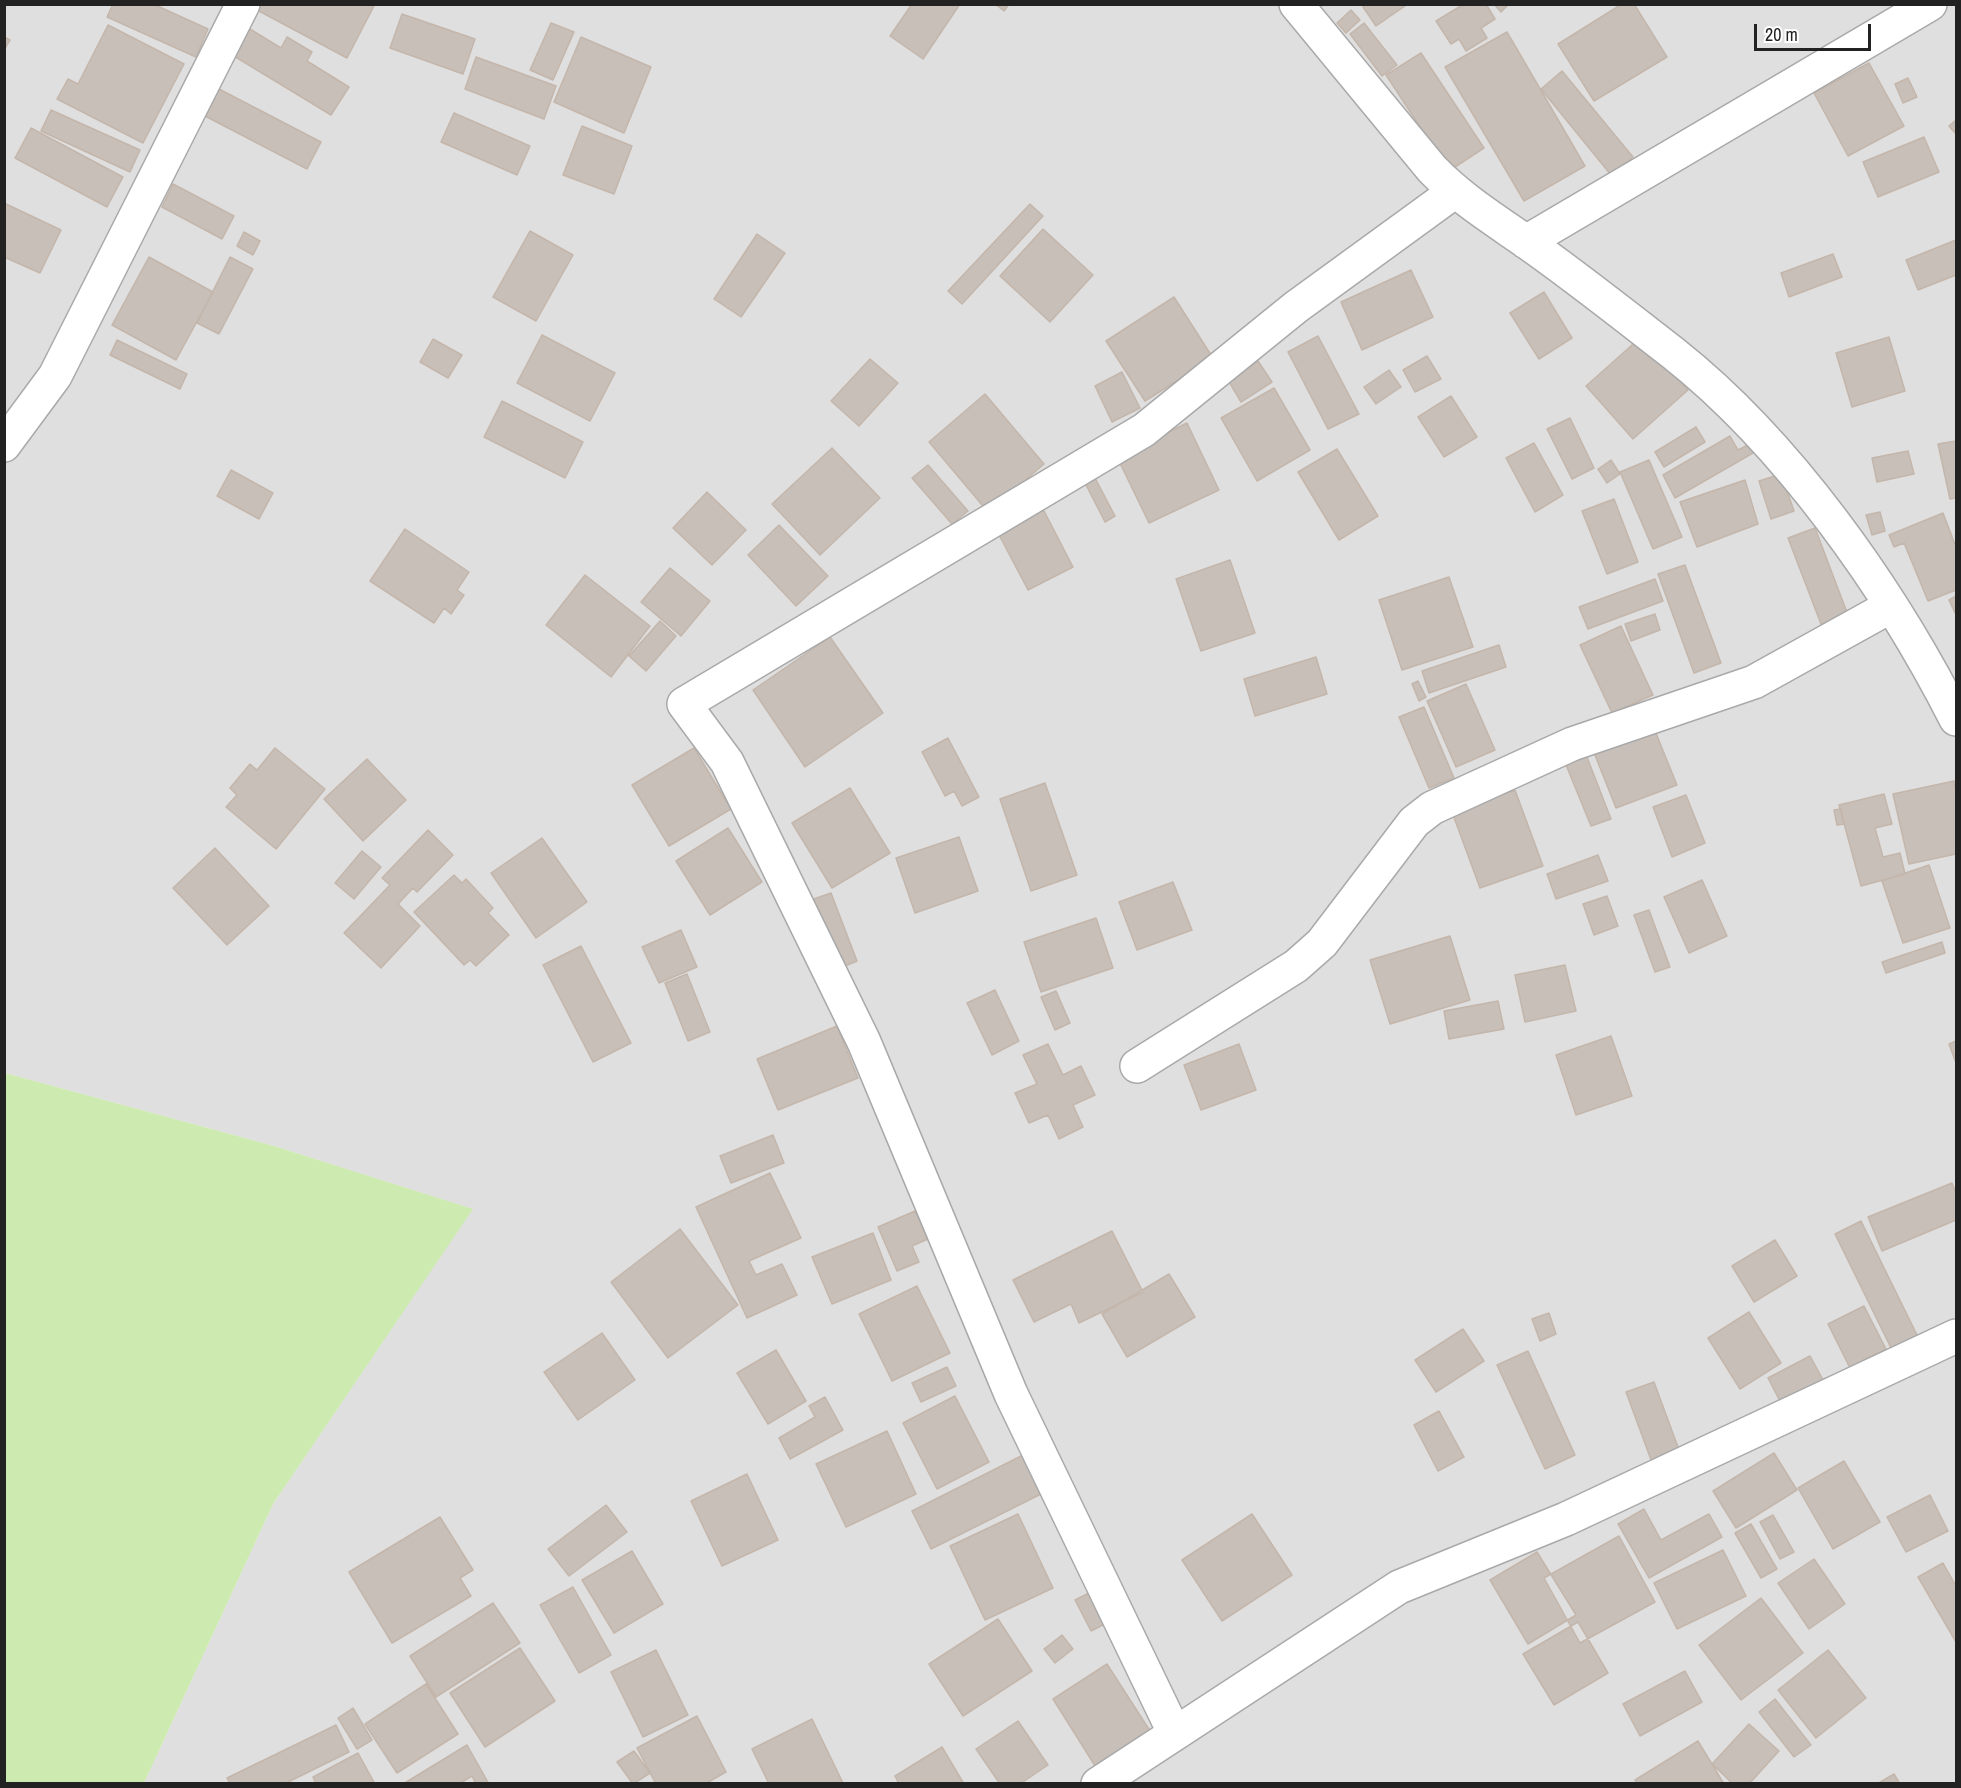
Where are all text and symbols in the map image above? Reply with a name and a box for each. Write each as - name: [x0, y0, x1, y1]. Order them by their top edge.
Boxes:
- scale bar: [1757, 12, 1874, 50]
- text: 20 m: [1765, 22, 1798, 47]

